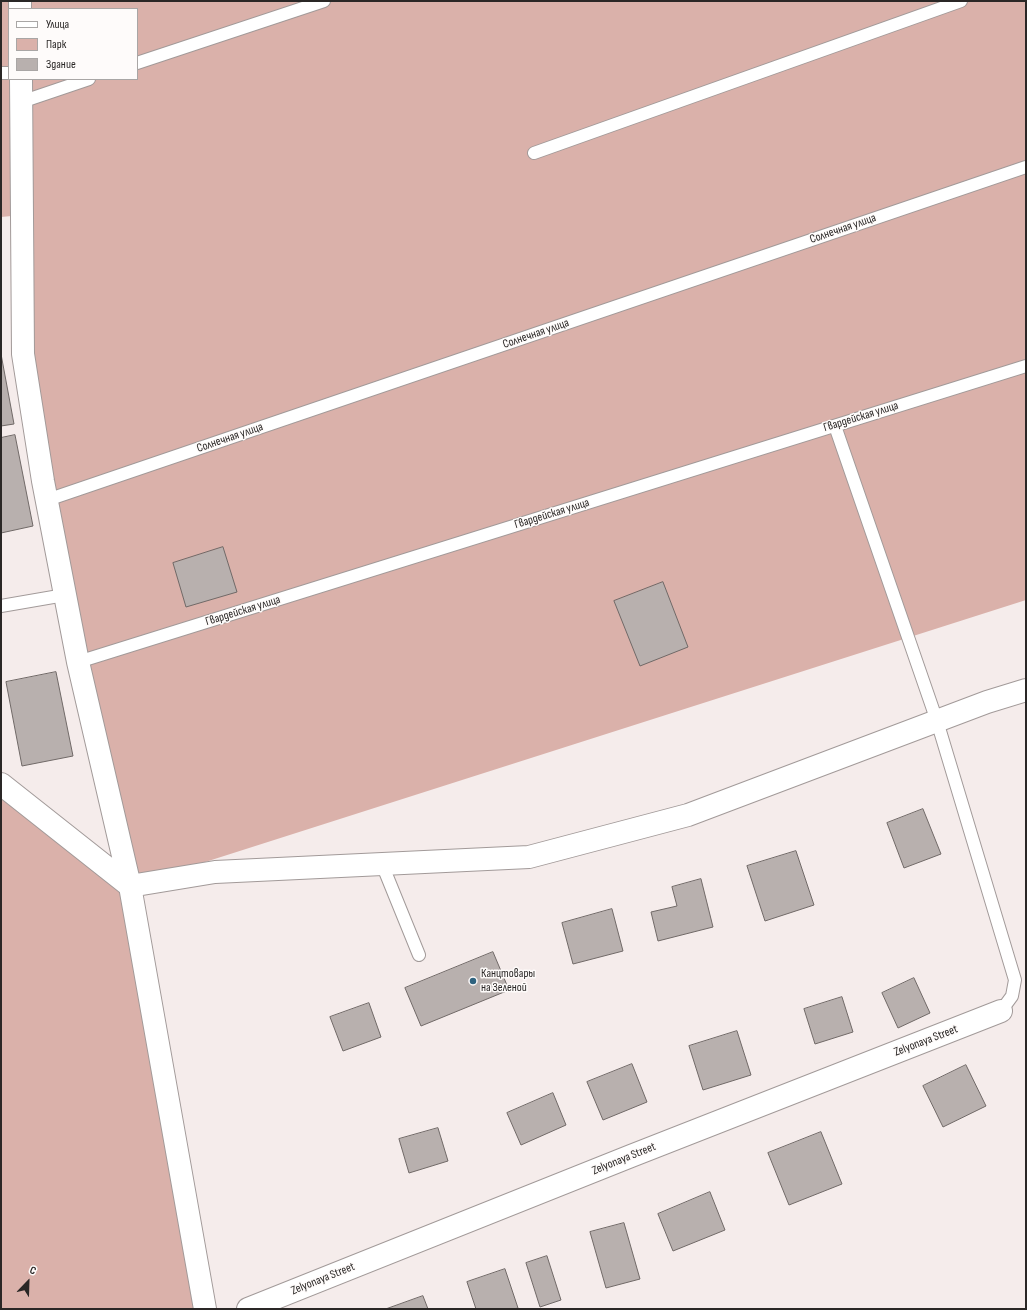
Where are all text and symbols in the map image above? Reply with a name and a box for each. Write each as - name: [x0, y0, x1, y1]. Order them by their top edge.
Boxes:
- legend: [8, 8, 138, 80]
- text: Улица: [46, 17, 69, 32]
- text: Парк: [46, 37, 66, 52]
- text: Здание: [46, 57, 76, 72]
- street label: Солнечная улица: [808, 211, 878, 247]
- street label: Солнечная улица: [501, 316, 571, 352]
- street label: Гвардейская улица: [822, 399, 900, 435]
- street label: Солнечная улица: [195, 420, 265, 456]
- street label: Гвардейская улица: [513, 496, 591, 532]
- street label: Гвардейская улица: [204, 593, 282, 629]
- place label: Канцтовары на Зеленой: [481, 967, 535, 995]
- marker: Канцтовары на Зеленой: [468, 976, 478, 986]
- street label: Zelyonaya Street: [892, 1022, 960, 1060]
- street label: Zelyonaya Street: [590, 1140, 658, 1178]
- street label: Zelyonaya Street: [289, 1260, 357, 1298]
- north arrow: [8, 1262, 48, 1302]
- text: С: [28, 1263, 38, 1278]

